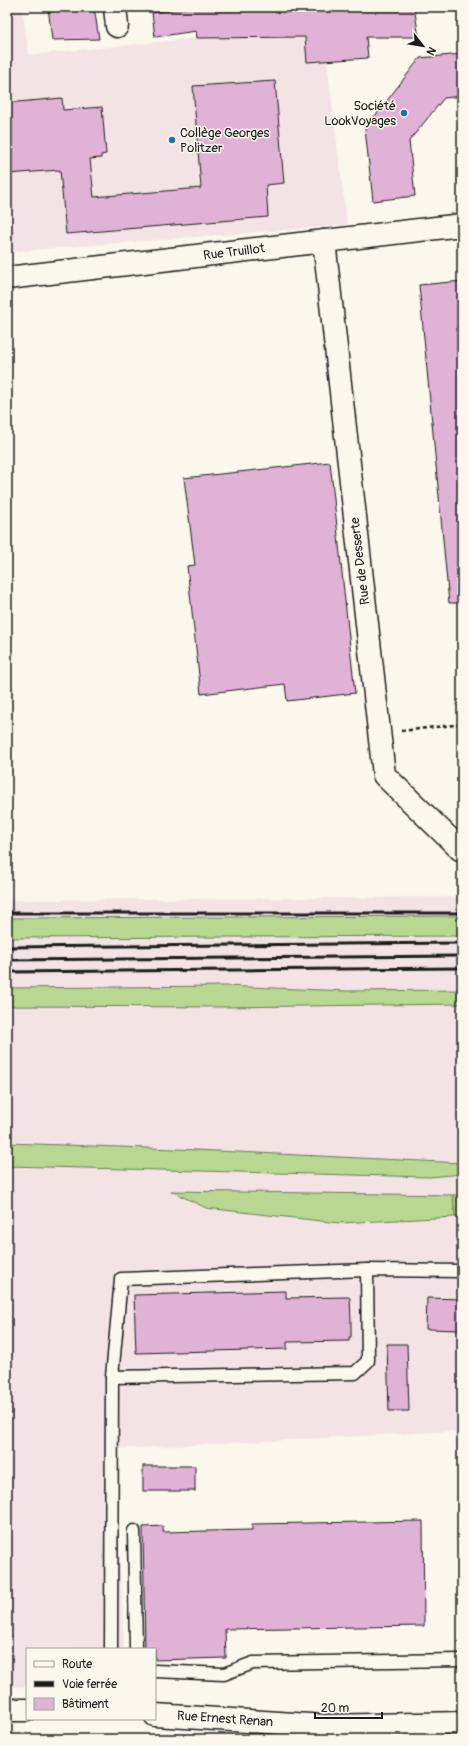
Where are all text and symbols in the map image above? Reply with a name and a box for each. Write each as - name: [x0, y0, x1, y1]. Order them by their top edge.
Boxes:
- north arrow: [403, 26, 443, 66]
- text: N: [423, 44, 439, 58]
- place label: Société LookVoyages: [324, 98, 396, 129]
- marker: Société LookVoyages: [399, 108, 409, 118]
- place label: Collège Georges Politzer: [180, 125, 269, 156]
- marker: Collège Georges Politzer: [167, 135, 177, 145]
- street label: Rue Truillot: [202, 240, 267, 264]
- street label: Rue de Desserte: [347, 516, 373, 606]
- legend: [26, 1648, 156, 1720]
- text: Route: [62, 1657, 92, 1672]
- text: Voie ferrée: [62, 1677, 117, 1692]
- scale bar: [315, 1694, 382, 1720]
- text: Bâtiment: [62, 1697, 109, 1712]
- text: 20 m: [321, 1701, 350, 1716]
- street label: Rue Ernest Renan: [176, 1708, 274, 1730]

